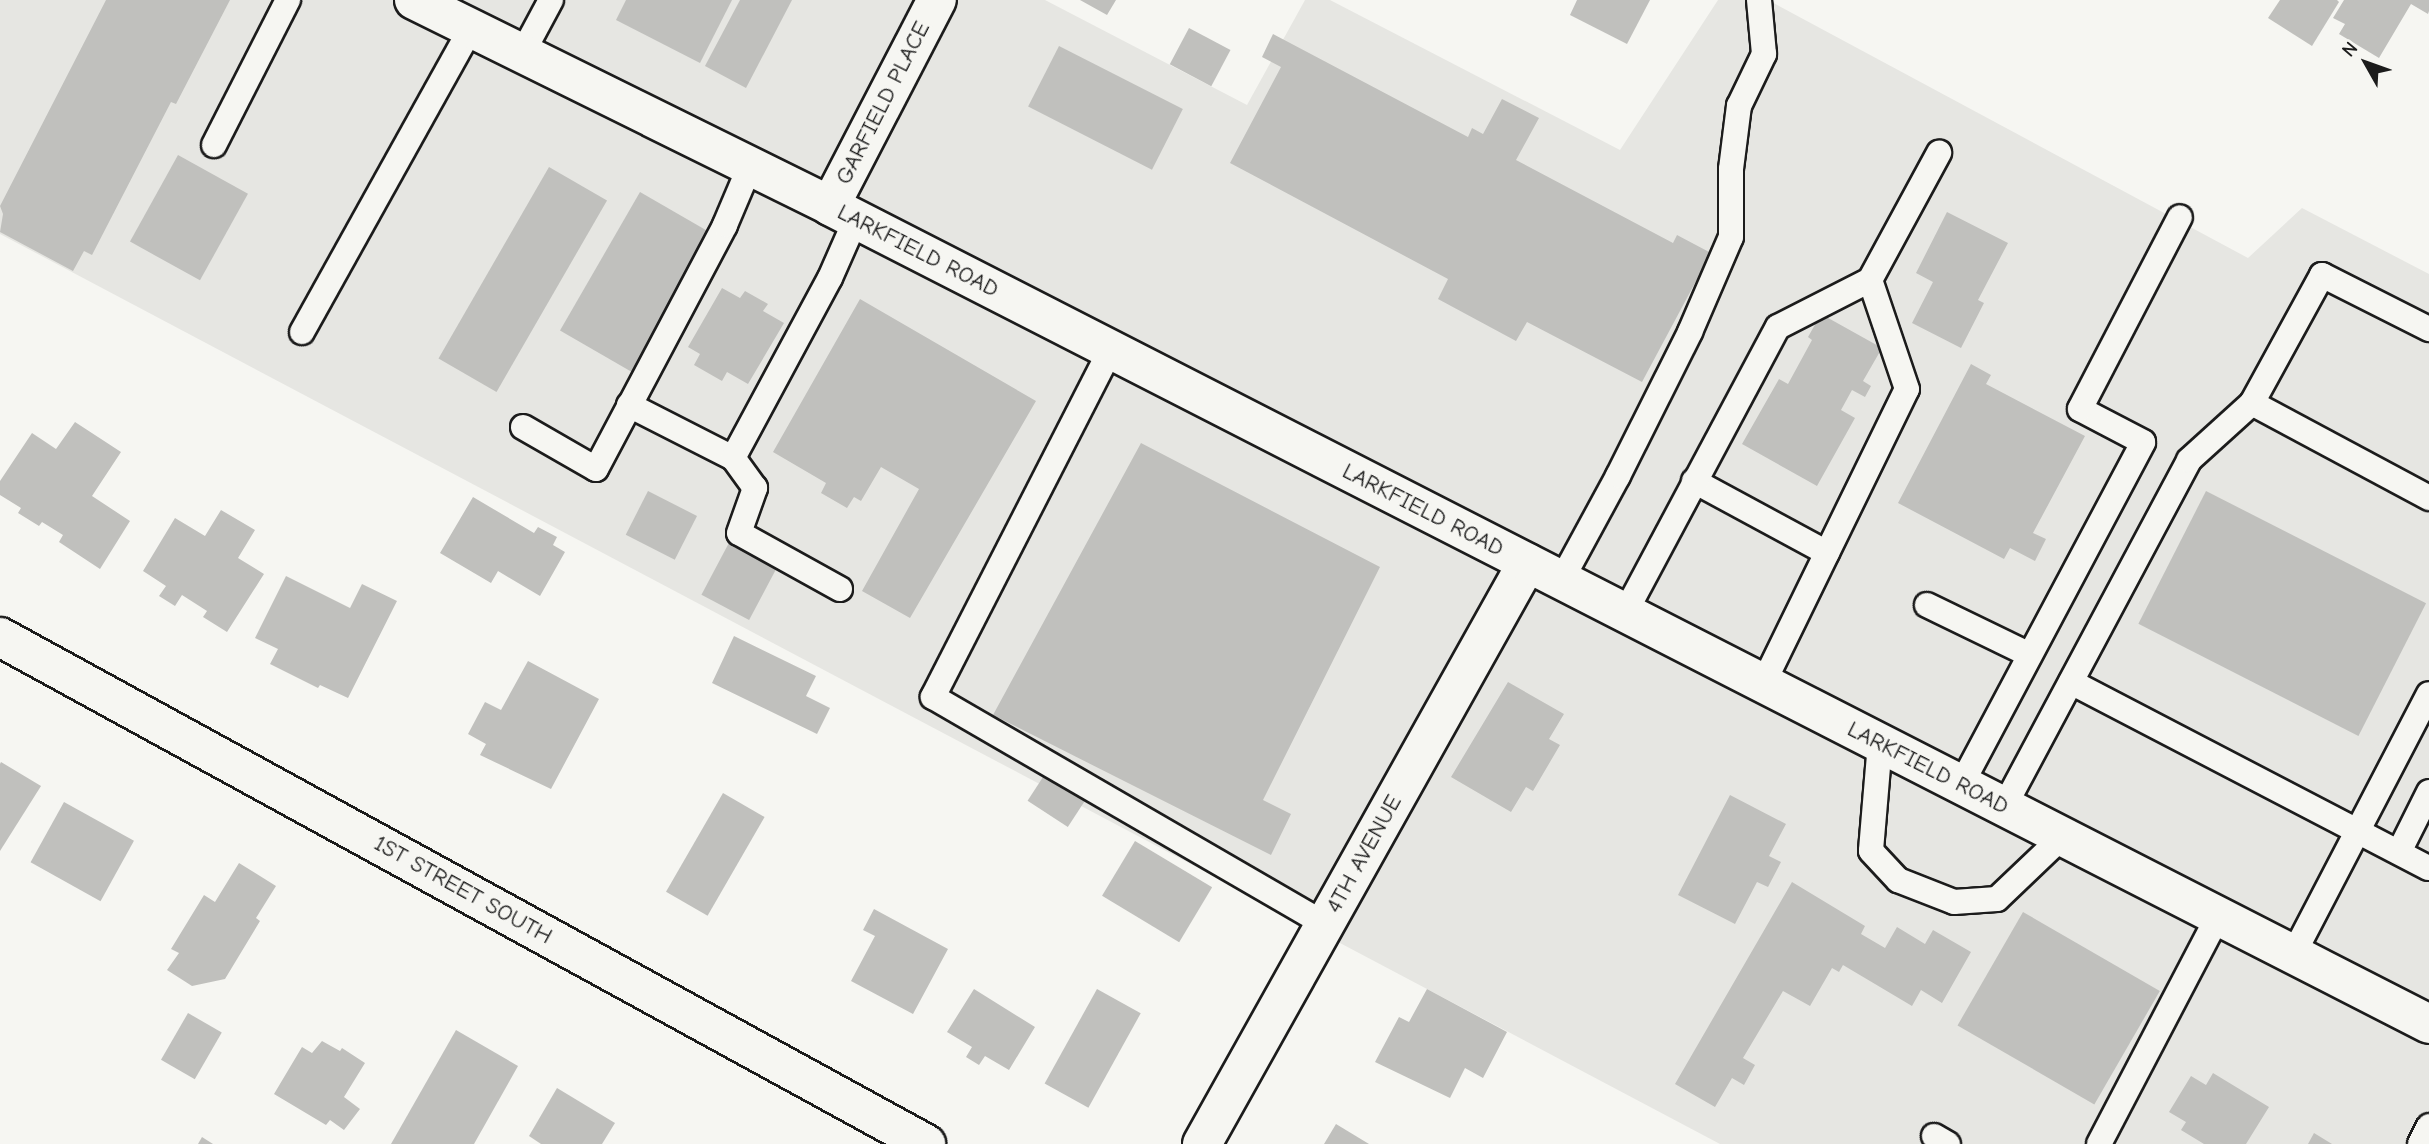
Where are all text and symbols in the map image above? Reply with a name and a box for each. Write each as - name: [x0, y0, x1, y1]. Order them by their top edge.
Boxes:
- street label: GARFIELD PLACE: [830, 17, 936, 189]
- north arrow: [2331, 28, 2401, 98]
- text: N: [2337, 38, 2362, 61]
- street label: LARKFIELD ROAD: [833, 198, 1003, 304]
- street label: LARKFIELD ROAD: [1338, 457, 1508, 563]
- street label: LARKFIELD ROAD: [1843, 715, 2013, 821]
- street label: 4TH AVENUE: [1320, 790, 1408, 918]
- street label: 1ST STREET SOUTH: [369, 830, 557, 950]

